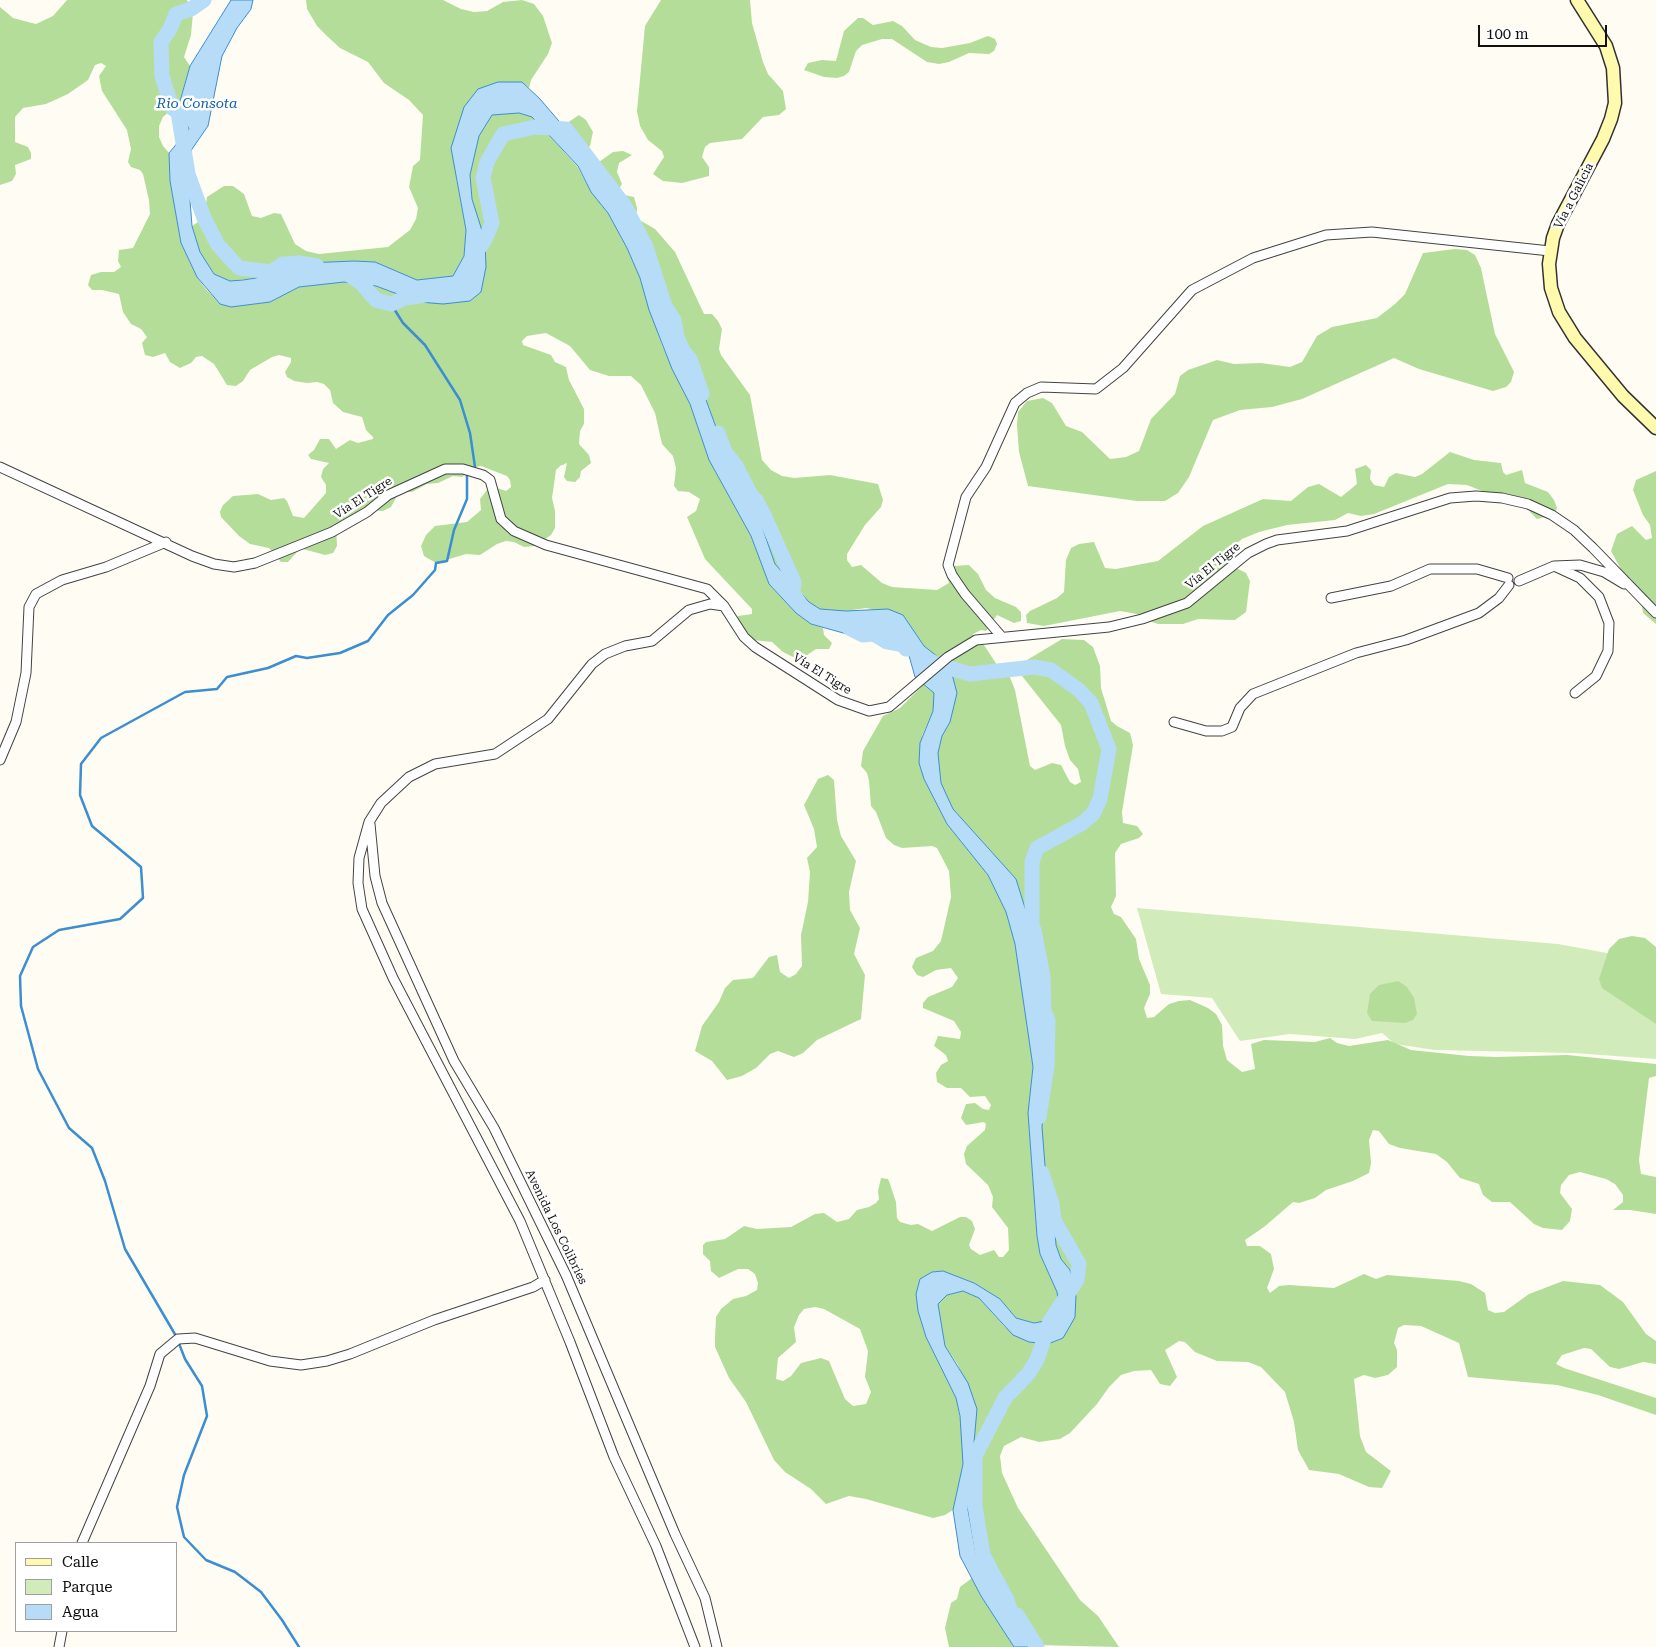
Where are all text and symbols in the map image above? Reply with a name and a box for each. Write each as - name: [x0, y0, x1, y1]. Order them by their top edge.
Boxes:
- scale bar: [1481, 15, 1610, 47]
- text: 100 m: [1486, 25, 1529, 43]
- water label: Rio Consota: [157, 96, 237, 112]
- street label: Vía a Galicia: [1551, 161, 1597, 231]
- street label: Vía El Tigre: [331, 474, 395, 522]
- street label: Vía El Tigre: [1183, 540, 1243, 592]
- street label: Vía El Tigre: [790, 650, 854, 698]
- street label: Avenida Los Colibríes: [522, 1167, 590, 1287]
- legend: [15, 1542, 178, 1632]
- text: Calle: [62, 1553, 98, 1571]
- text: Parque: [62, 1578, 113, 1596]
- text: Agua: [62, 1603, 99, 1621]

